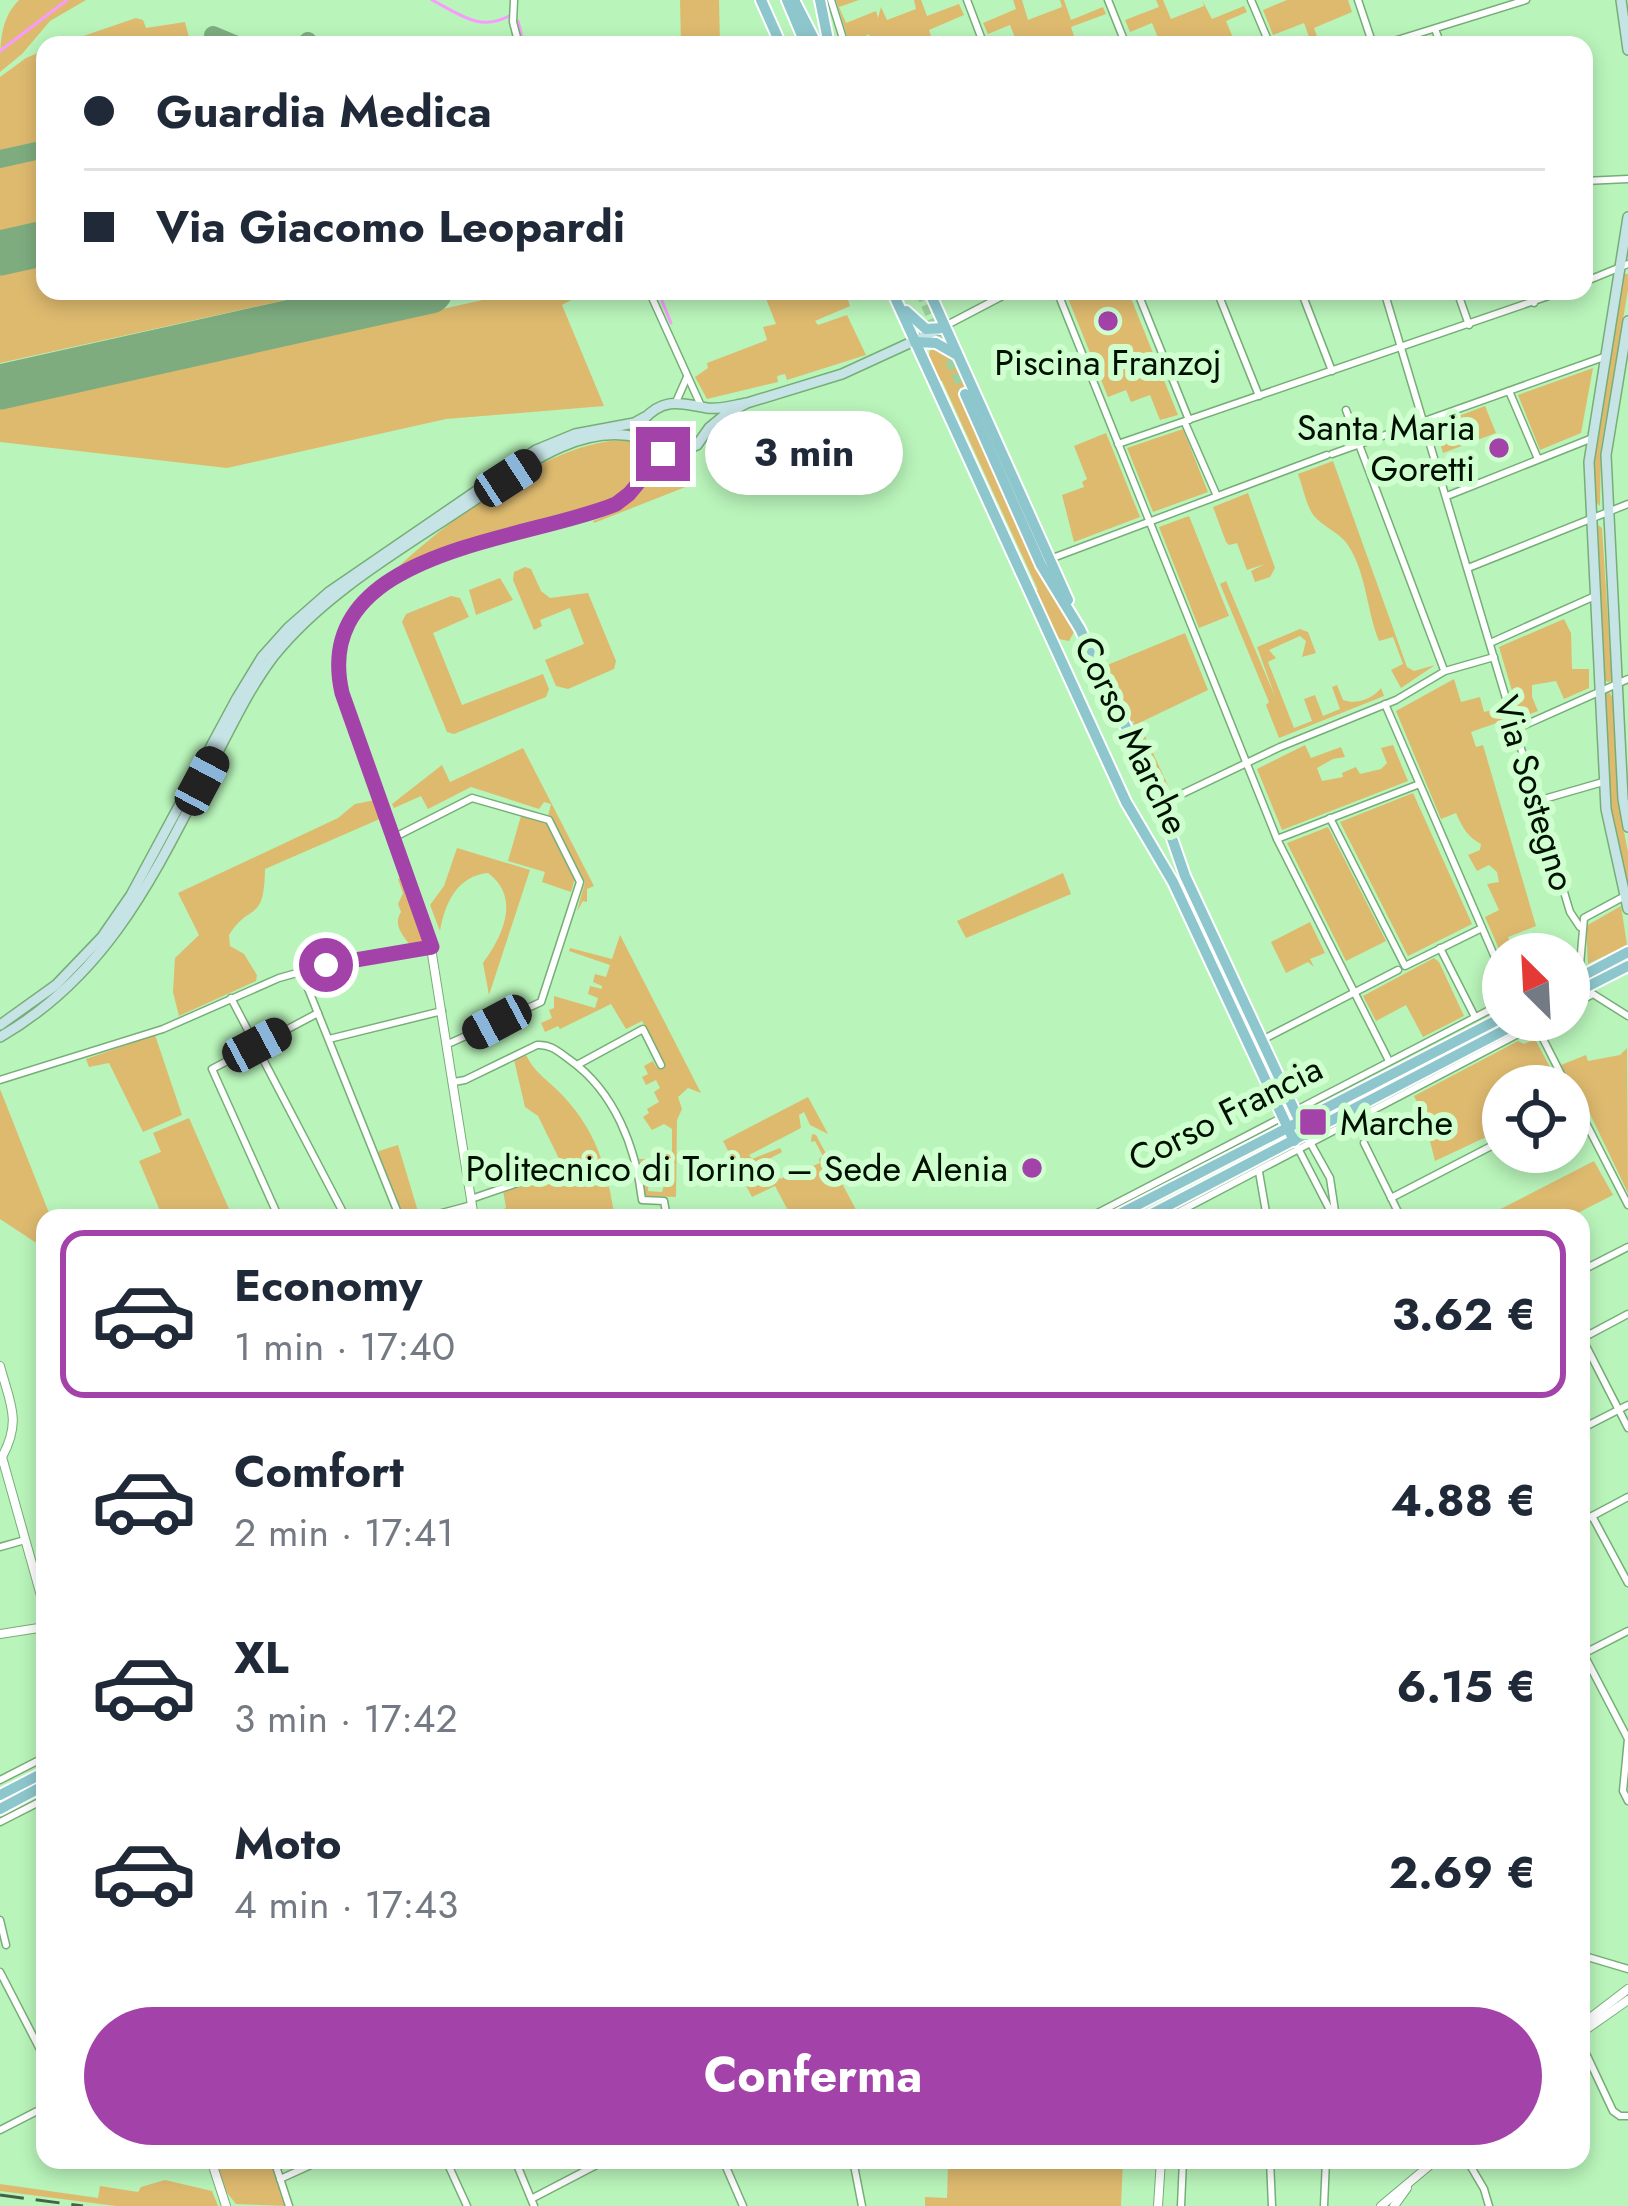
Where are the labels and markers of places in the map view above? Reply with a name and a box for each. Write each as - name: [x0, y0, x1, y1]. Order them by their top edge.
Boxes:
- marker: Piscina Franzoj: [1095, 308, 1121, 334]
- place label: Piscina Franzoj: [994, 336, 1222, 388]
- place label: Santa Maria Goretti: [1297, 401, 1475, 494]
- marker: Santa Maria Goretti: [1486, 435, 1512, 461]
- place label: Marche: [1340, 1096, 1453, 1148]
- marker: Marche: [1297, 1106, 1329, 1138]
- place label: Politecnico di Torino – Sede Alenia: [465, 1142, 1008, 1194]
- marker: Politecnico di Torino – Sede Alenia: [1019, 1155, 1045, 1181]

